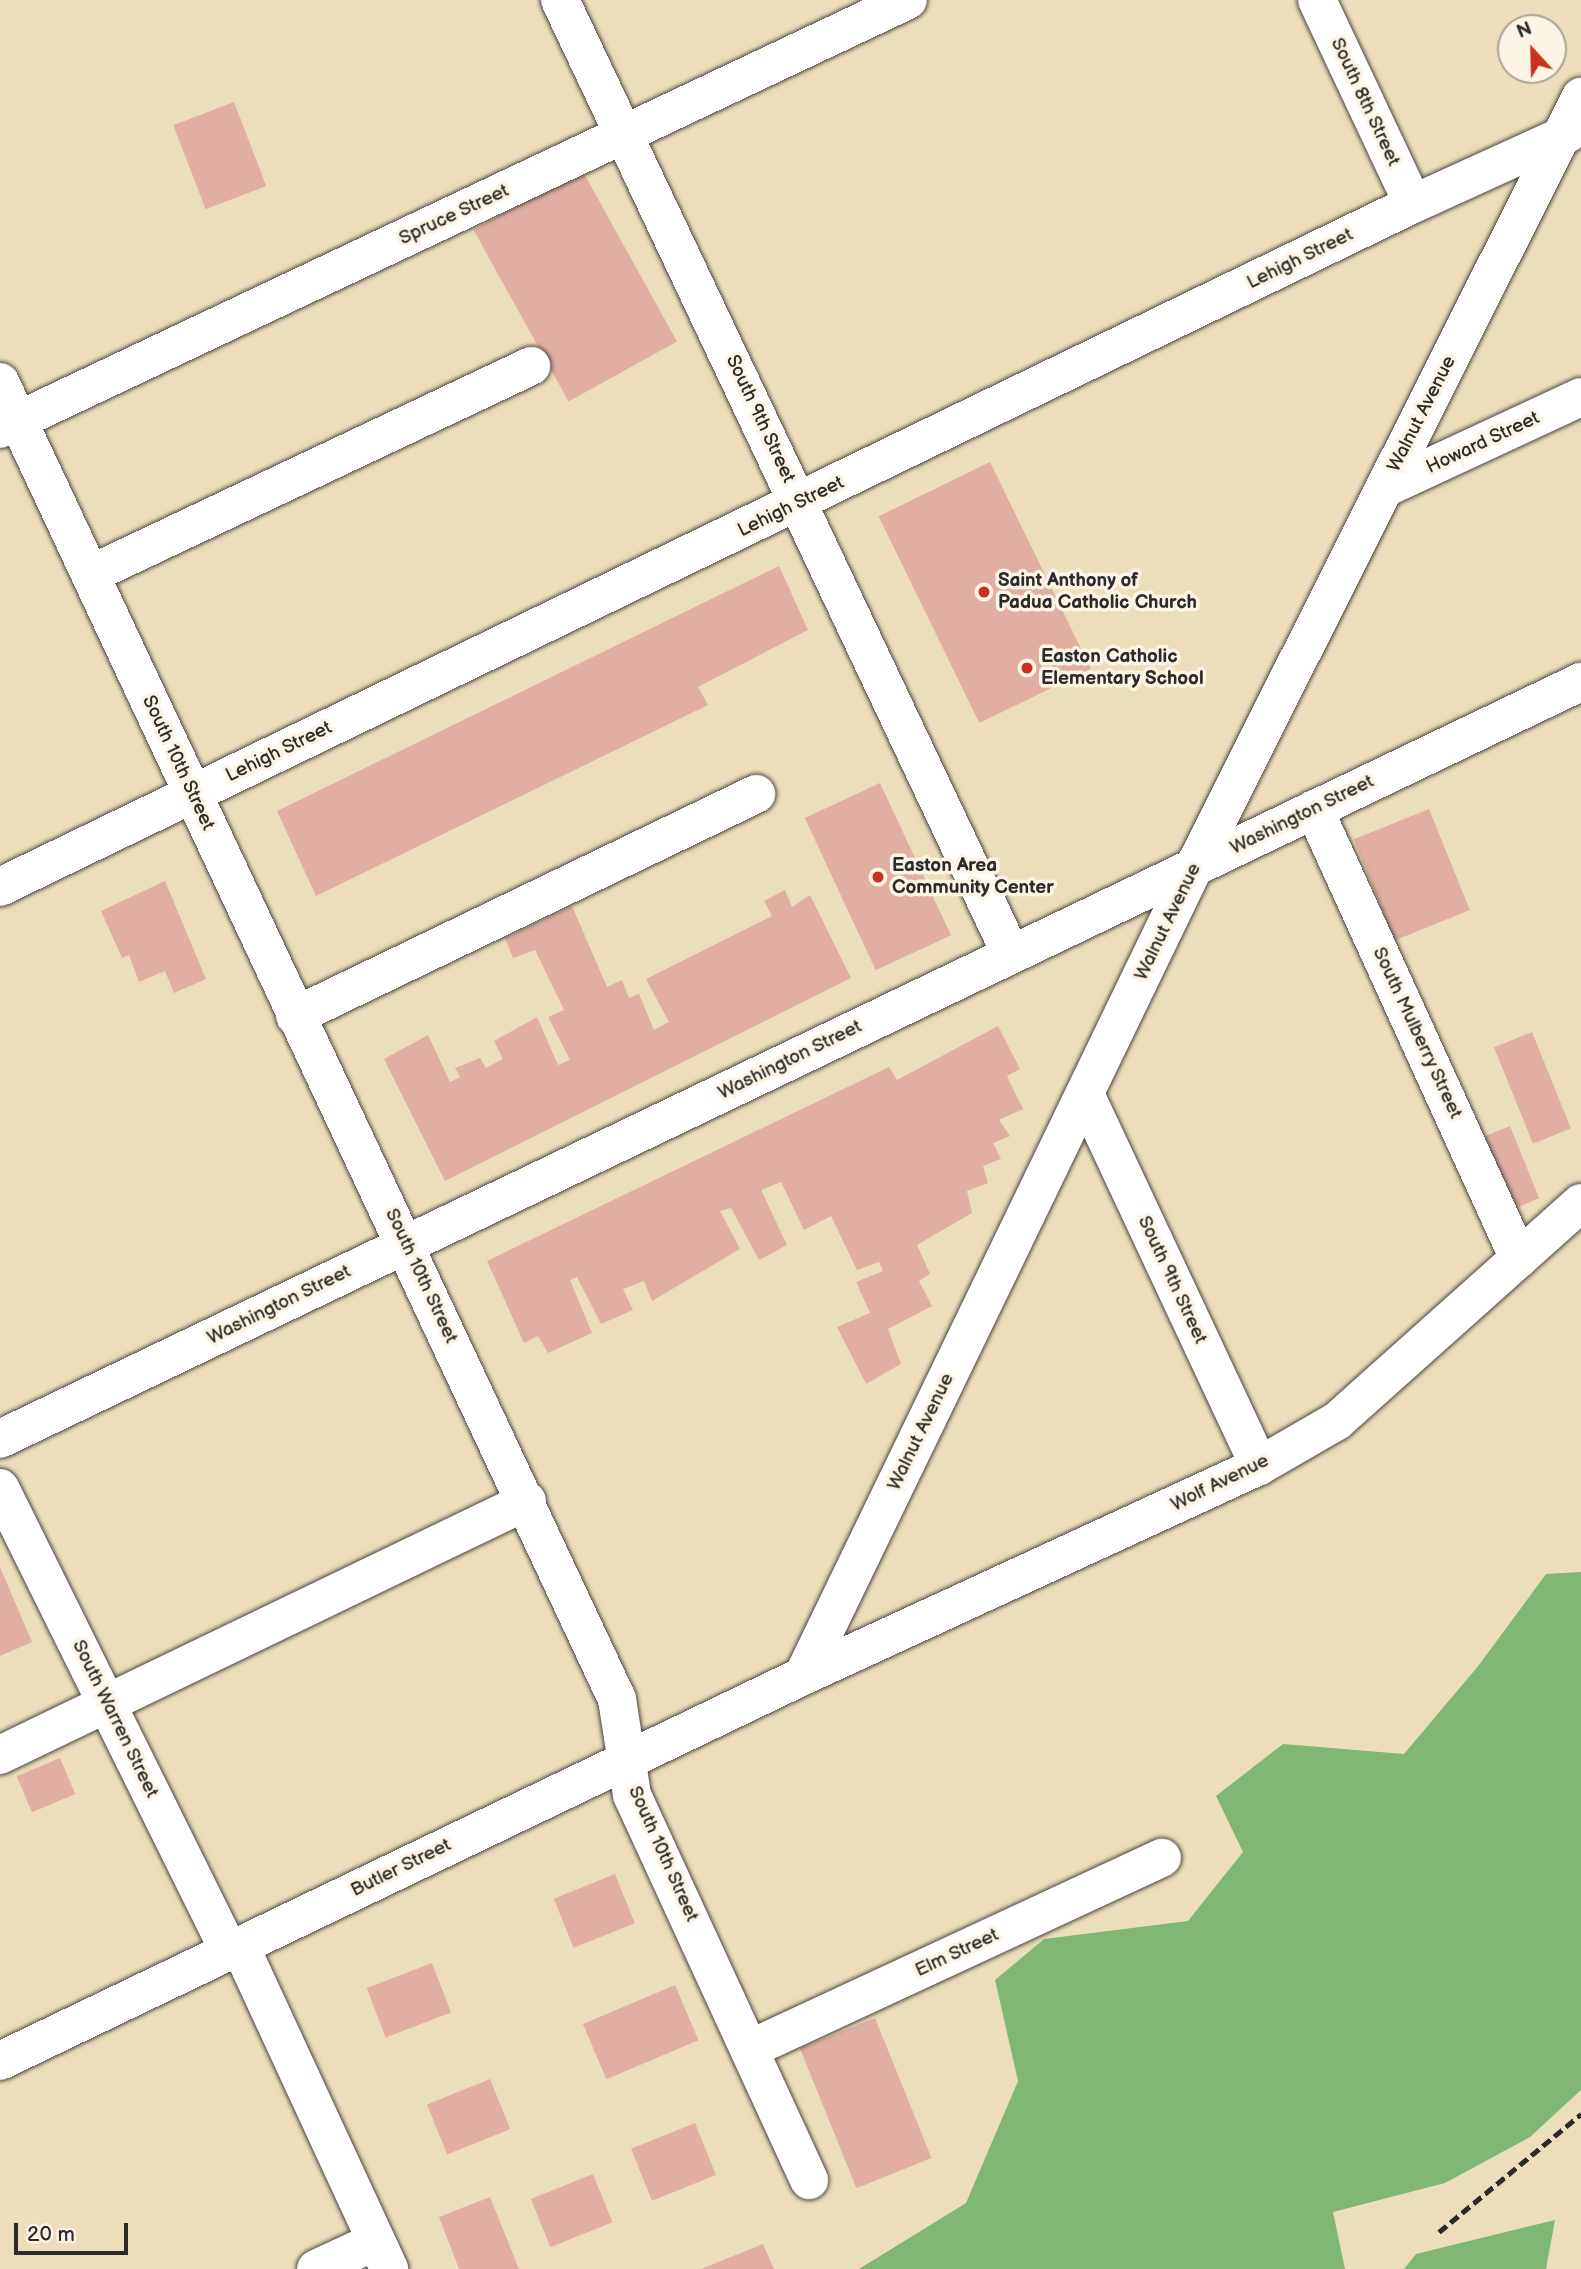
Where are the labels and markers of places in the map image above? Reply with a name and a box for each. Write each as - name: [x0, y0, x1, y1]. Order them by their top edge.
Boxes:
- place label: Saint Anthony of Padua Catholic Church: [998, 570, 1197, 614]
- marker: Saint Anthony of Padua Catholic Church: [976, 584, 992, 600]
- place label: Easton Catholic Elementary School: [1041, 646, 1204, 690]
- marker: Easton Catholic Elementary School: [1019, 660, 1035, 676]
- place label: Easton Area Community Center: [892, 855, 1054, 899]
- marker: Easton Area Community Center: [870, 869, 886, 885]

